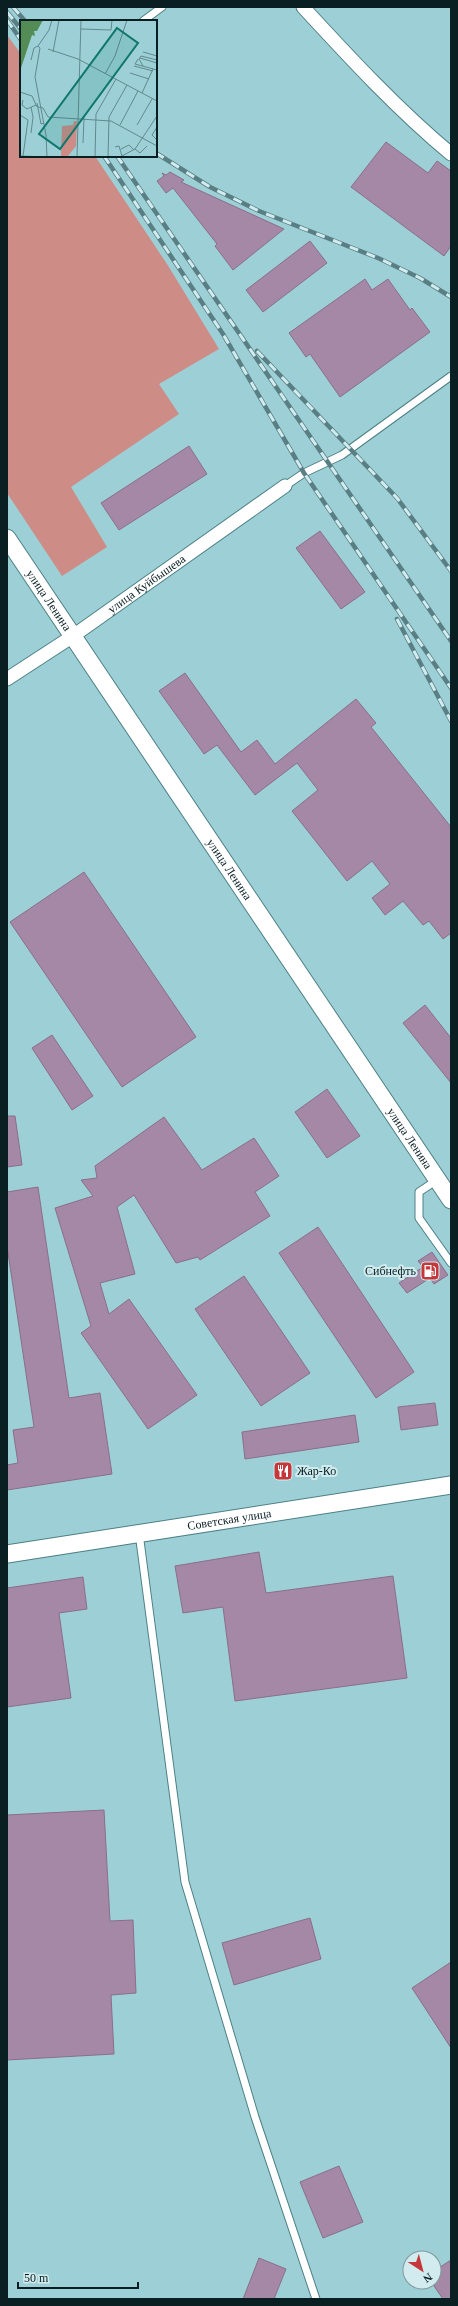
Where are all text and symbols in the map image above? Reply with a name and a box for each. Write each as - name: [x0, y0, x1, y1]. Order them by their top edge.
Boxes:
- inset map: [20, 20, 157, 157]
- street label: улица Куйбышева: [105, 551, 189, 616]
- street label: улица Ленина: [23, 567, 75, 634]
- street label: улица Ленина: [204, 836, 255, 903]
- street label: улица Ленина: [384, 1105, 436, 1172]
- fuel station icon: Сибнефть: [419, 1260, 441, 1282]
- place label: Сибнефть: [365, 1264, 417, 1278]
- restaurant icon: Жар-Ко: [272, 1460, 294, 1482]
- place label: Жар-Ко: [297, 1464, 336, 1478]
- street label: Советская улица: [186, 1506, 273, 1533]
- north arrow: [402, 2250, 442, 2290]
- scale bar: [18, 2264, 138, 2290]
- text: 50 m: [24, 2271, 49, 2285]
- text: N: [421, 2271, 435, 2285]

